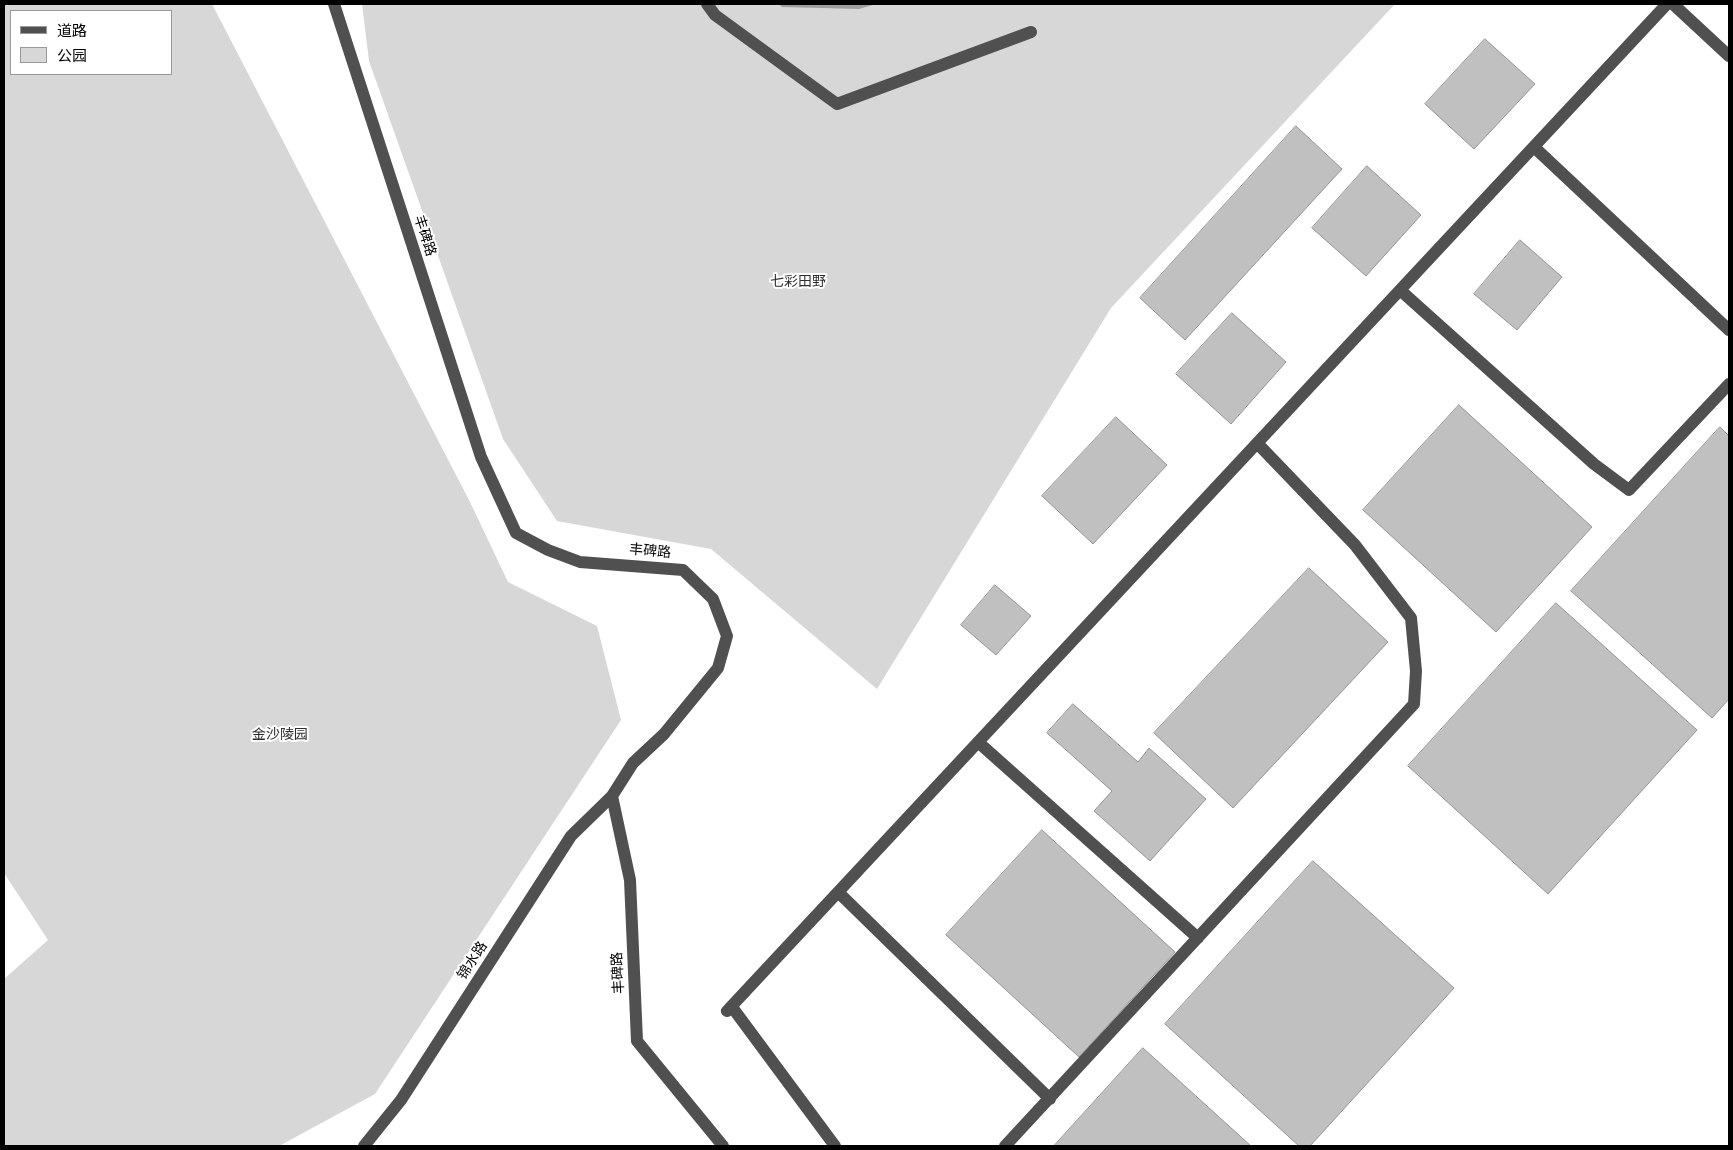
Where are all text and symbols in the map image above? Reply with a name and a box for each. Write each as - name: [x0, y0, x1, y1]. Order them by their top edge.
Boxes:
- legend: [10, 10, 172, 75]
- text: 道路: [57, 21, 87, 41]
- text: 公园: [57, 46, 87, 66]
- street label: 丰碑路: [410, 213, 438, 259]
- park label: 七彩田野: [770, 275, 826, 291]
- street label: 丰碑路: [628, 542, 672, 562]
- park label: 金沙陵园: [252, 728, 308, 744]
- street label: 锦水路: [455, 939, 491, 983]
- street label: 丰碑路: [610, 952, 628, 994]

